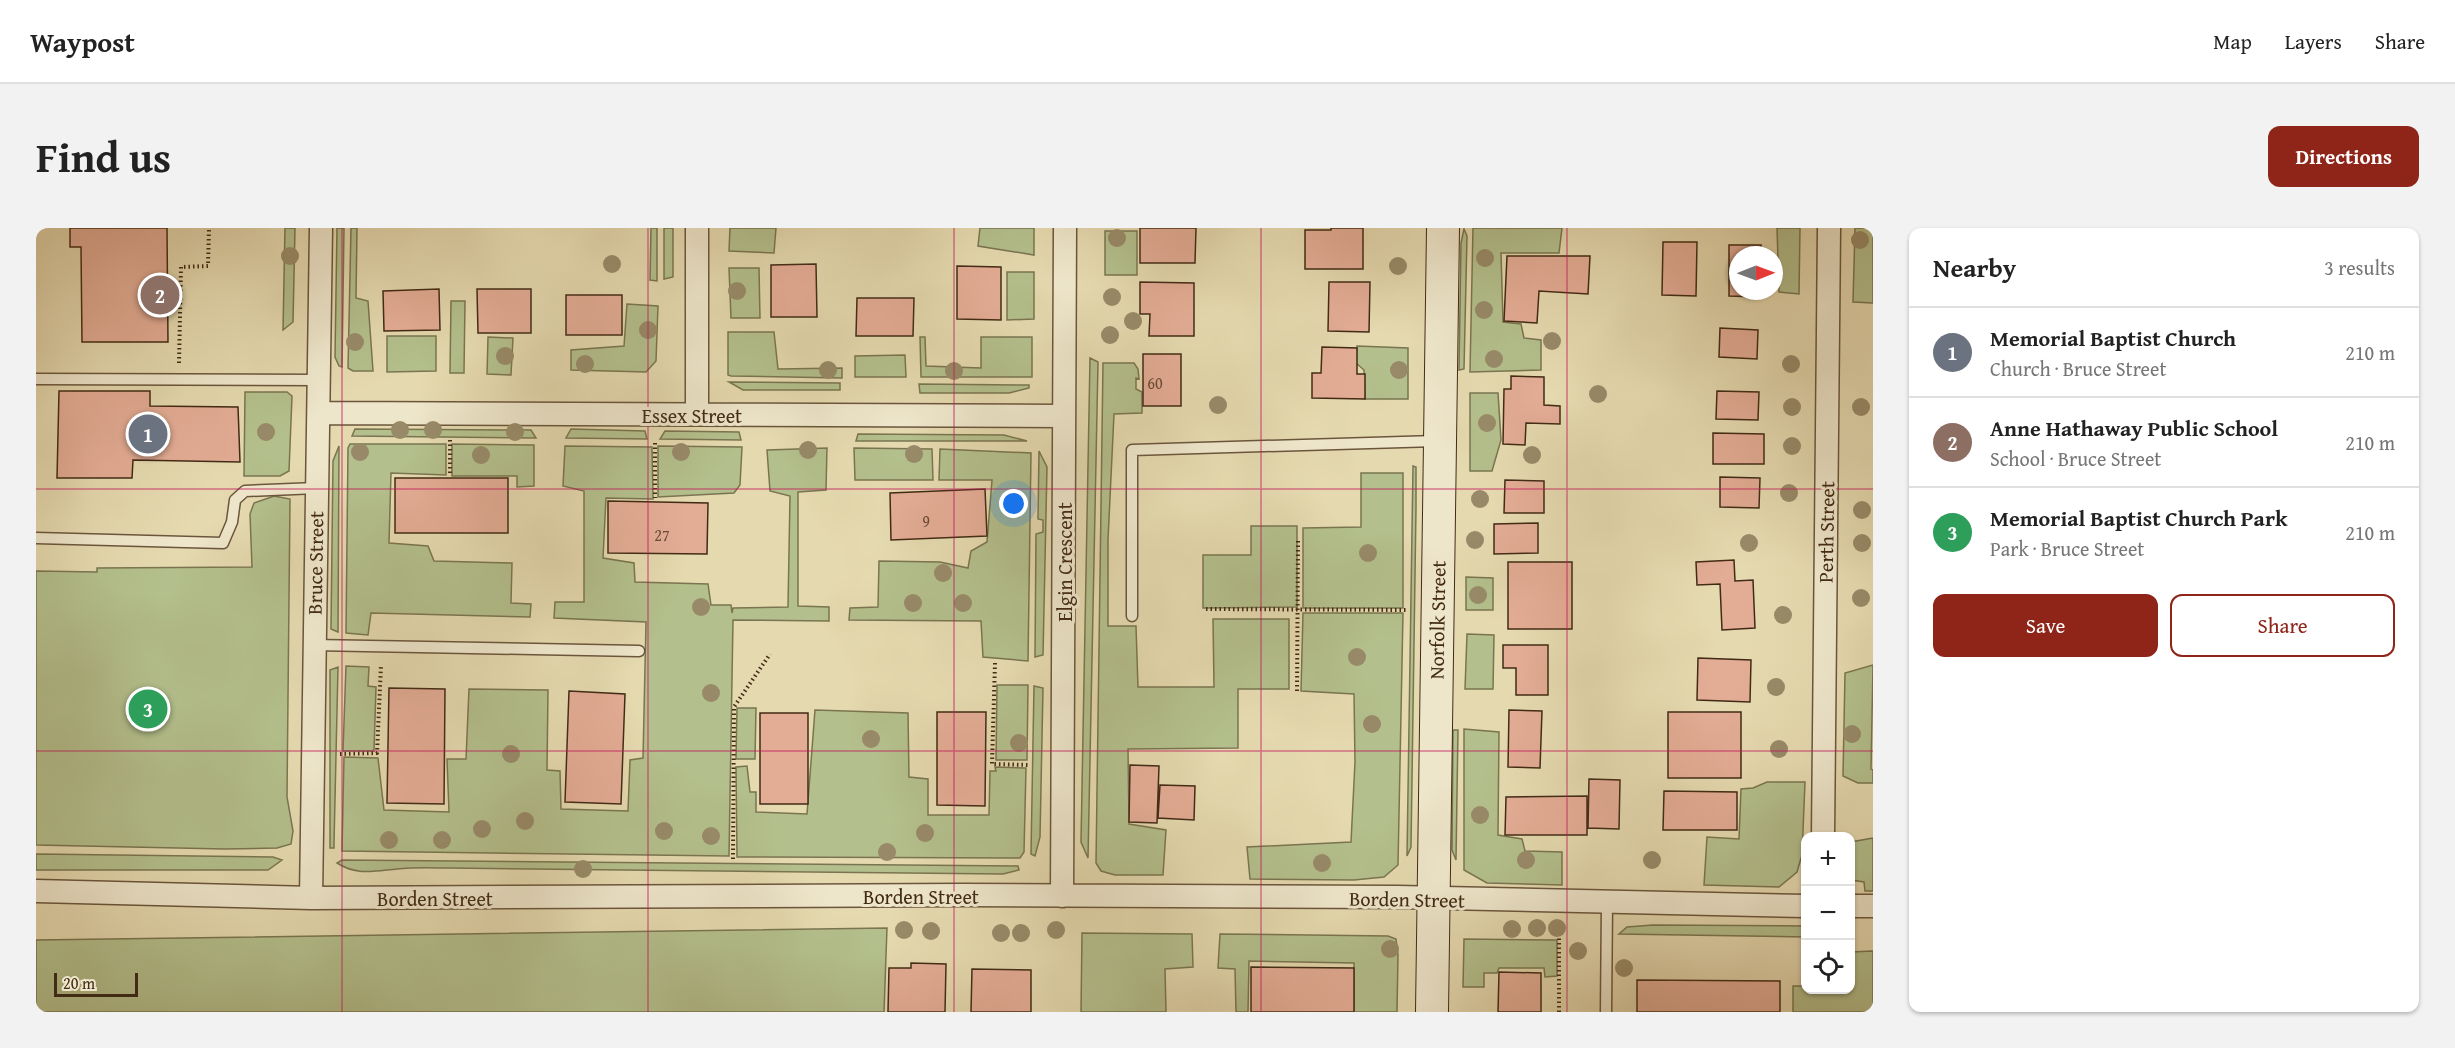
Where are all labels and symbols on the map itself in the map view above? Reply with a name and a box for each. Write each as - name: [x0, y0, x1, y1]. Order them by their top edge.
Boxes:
- north arrow: [1729, 246, 1783, 300]
- pin: 2: [140, 272, 180, 318]
- house number: 60: [1147, 371, 1163, 395]
- street label: Essex Street: [642, 401, 742, 430]
- pin: 1: [128, 412, 168, 456]
- street label: Perth Street: [1811, 481, 1841, 583]
- your location: [999, 489, 1028, 518]
- street label: Elgin Crescent: [1050, 502, 1079, 622]
- house number: 9: [922, 509, 930, 533]
- street label: Bruce Street: [300, 511, 330, 615]
- house number: 27: [654, 523, 670, 547]
- street label: Norfolk Street: [1421, 560, 1453, 680]
- pin: 3: [128, 686, 168, 732]
- street label: Borden Street: [863, 882, 979, 911]
- street label: Borden Street: [1349, 883, 1465, 915]
- street label: Borden Street: [377, 884, 493, 913]
- scale bar: [54, 970, 138, 998]

